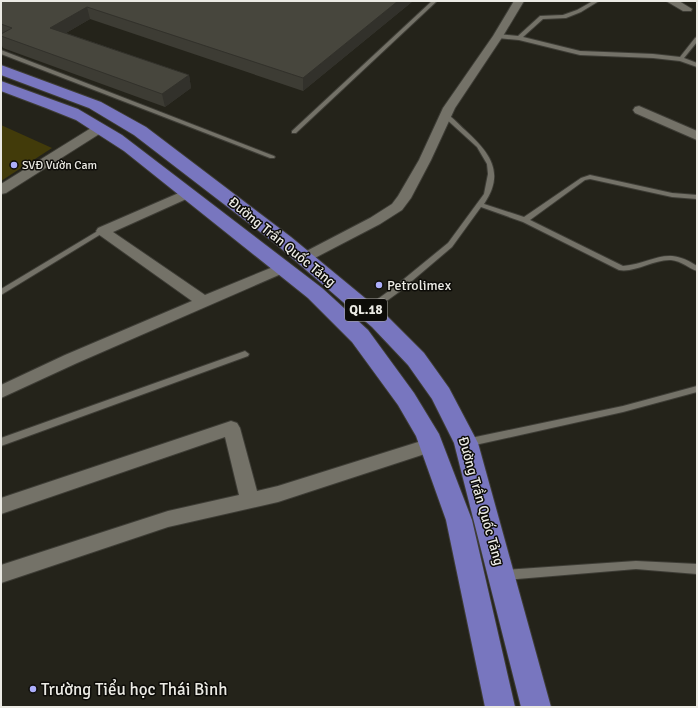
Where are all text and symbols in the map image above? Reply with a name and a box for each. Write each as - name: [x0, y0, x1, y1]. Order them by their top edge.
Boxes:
- place label: SVĐ Vườn Cam: [22, 158, 97, 173]
- marker: SVĐ Vườn Cam: [9, 160, 19, 170]
- street label: Đường Trần Quốc Tảng: [225, 193, 339, 291]
- place label: Petrolimex: [387, 277, 452, 294]
- marker: Petrolimex: [374, 280, 384, 290]
- road number: QL.18: [345, 299, 387, 321]
- street label: Đường Trần Quốc Tảng: [454, 435, 508, 567]
- place label: Trường Tiểu học Thái Bình: [41, 679, 227, 700]
- marker: Trường Tiểu học Thái Bình: [28, 684, 38, 694]

